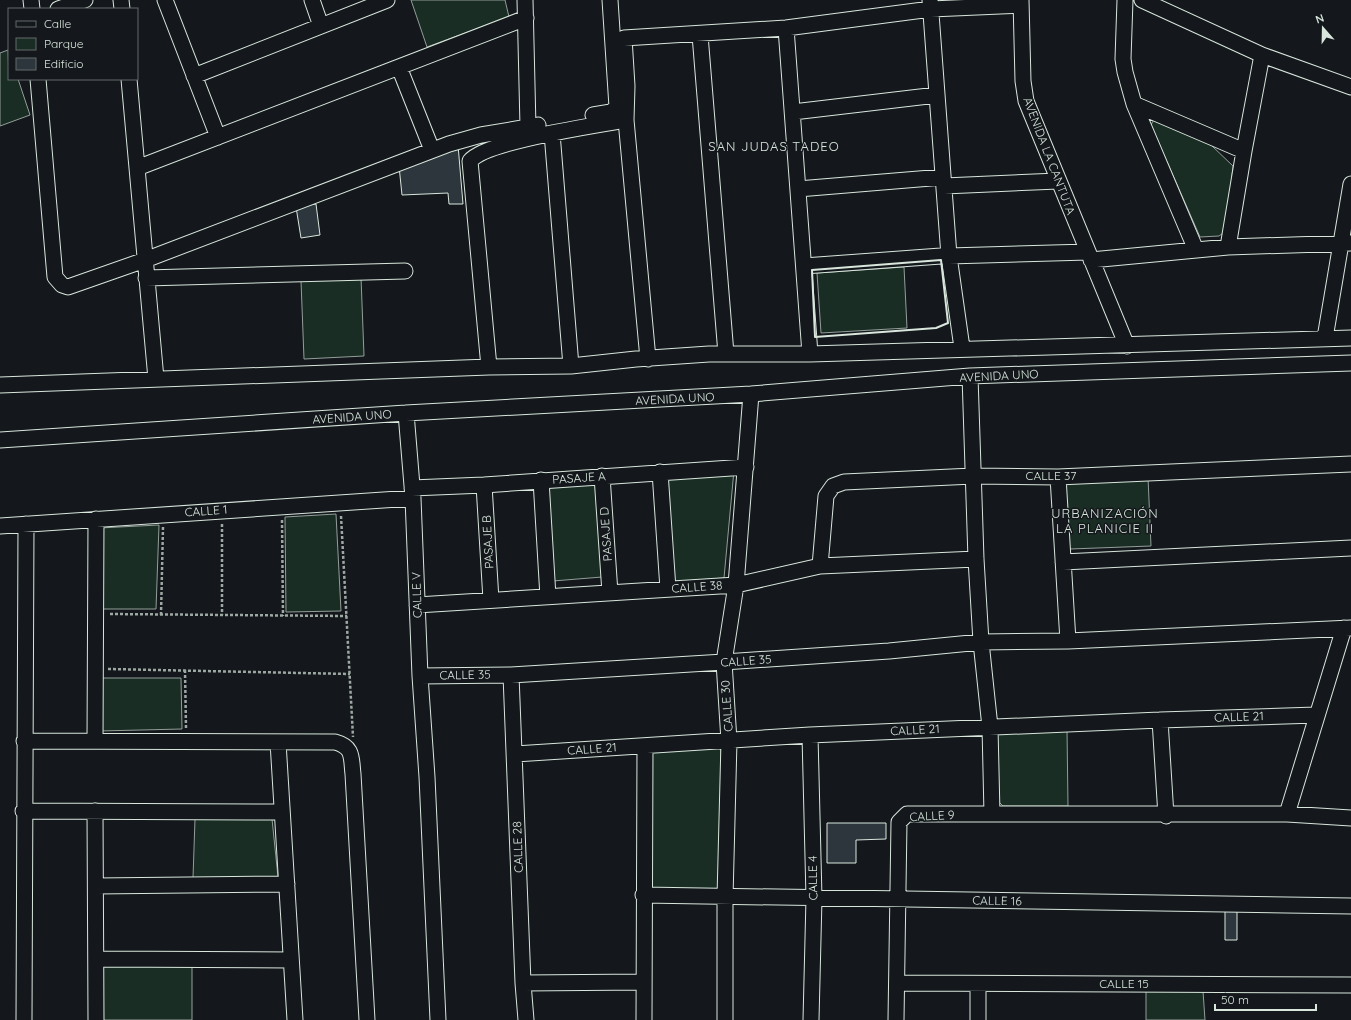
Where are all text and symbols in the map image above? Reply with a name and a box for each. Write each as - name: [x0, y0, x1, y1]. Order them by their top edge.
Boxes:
- legend: [8, 8, 138, 80]
- north arrow: [1303, 8, 1343, 48]
- text: N: [1313, 11, 1326, 27]
- text: Calle: [44, 16, 72, 31]
- text: Parque: [44, 36, 84, 51]
- text: Edificio: [44, 56, 84, 71]
- street label: AVENIDA LA CANTUTA: [1020, 95, 1079, 217]
- district label: SAN JUDAS TADEO: [708, 138, 840, 154]
- street label: AVENIDA UNO: [959, 366, 1039, 385]
- street label: AVENIDA UNO: [635, 389, 715, 408]
- street label: AVENIDA UNO: [312, 406, 392, 427]
- street label: PASAJE A: [552, 468, 606, 487]
- street label: CALLE 37: [1026, 468, 1076, 483]
- street label: CALLE 1: [184, 502, 228, 519]
- district label: URBANIZACIÓN LA PLANICIE II: [1051, 505, 1159, 536]
- street label: PASAJE D: [596, 506, 615, 562]
- street label: PASAJE B: [479, 515, 496, 569]
- street label: CALLE V: [408, 572, 425, 618]
- street label: CALLE 38: [671, 577, 723, 596]
- street label: CALLE 35: [720, 651, 772, 670]
- street label: CALLE 35: [439, 667, 491, 682]
- street label: CALLE 30: [717, 680, 736, 732]
- street label: CALLE 21: [1214, 708, 1264, 725]
- street label: CALLE 21: [890, 721, 940, 738]
- street label: CALLE 21: [567, 739, 617, 758]
- street label: CALLE 9: [909, 807, 955, 824]
- street label: CALLE 28: [509, 821, 526, 873]
- street label: CALLE 4: [805, 855, 820, 901]
- street label: CALLE 16: [972, 893, 1022, 908]
- street label: CALLE 15: [1099, 976, 1149, 991]
- scale bar: [1215, 986, 1316, 1012]
- text: 50 m: [1221, 992, 1249, 1007]

